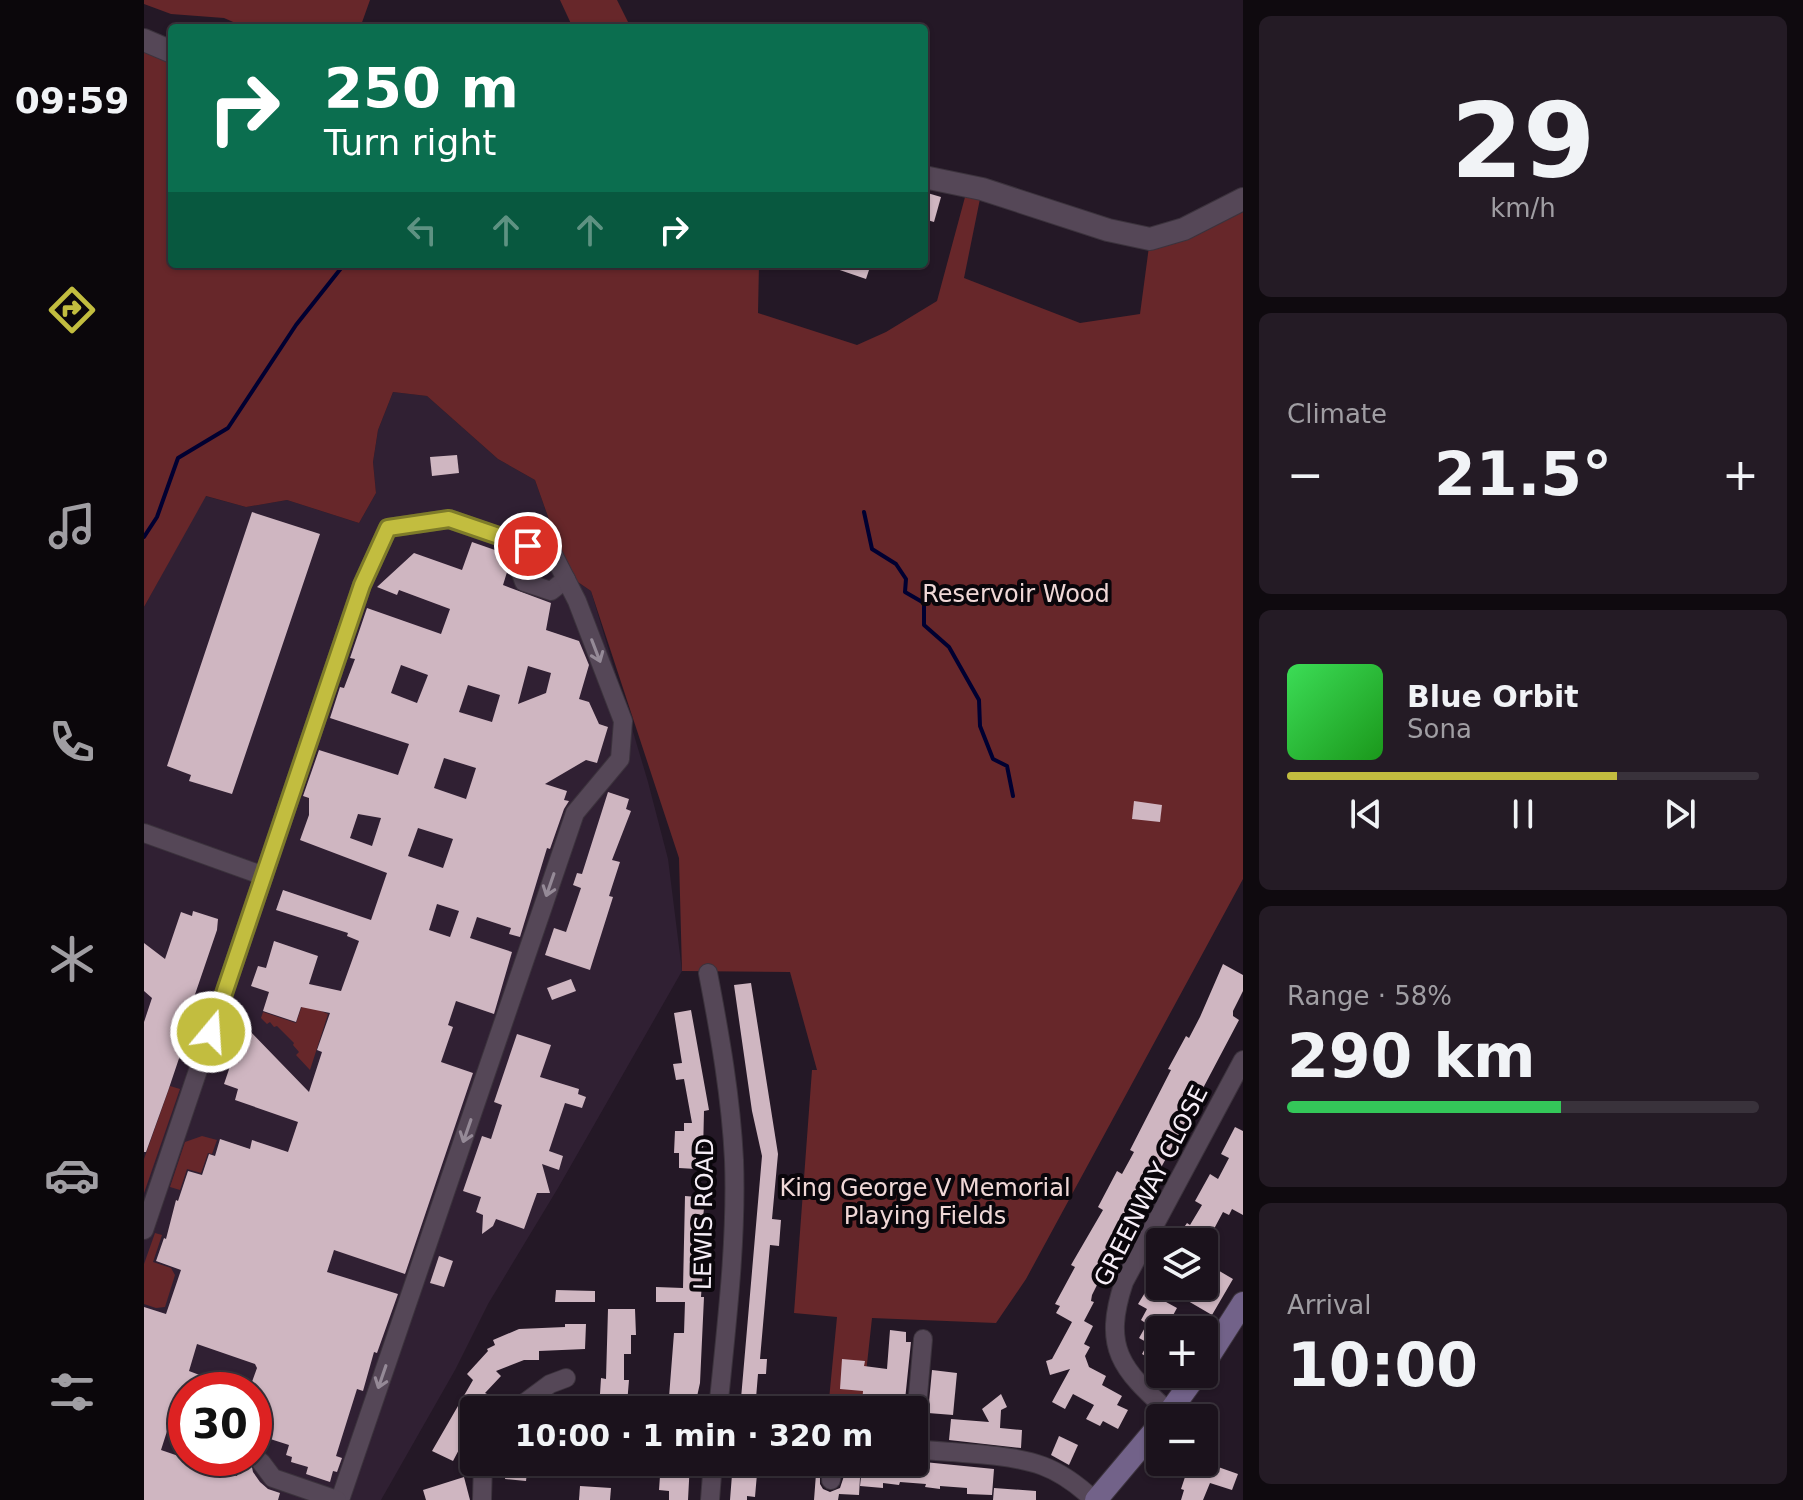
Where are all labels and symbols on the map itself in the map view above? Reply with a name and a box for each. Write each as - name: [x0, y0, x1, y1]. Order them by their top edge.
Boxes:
- pin: [494, 512, 562, 580]
- park label: Reservoir Wood: [922, 580, 1110, 608]
- one-way arrow: [590, 638, 604, 662]
- one-way arrow: [542, 872, 557, 897]
- position arrow: [169, 990, 253, 1074]
- street label: GREENWAY CLOSE: [1088, 1081, 1214, 1291]
- one-way arrow: [458, 1118, 473, 1143]
- street label: LEWIS ROAD: [689, 1138, 719, 1290]
- park label: King George V Memorial Playing Fields: [779, 1174, 1071, 1230]
- one-way arrow: [373, 1364, 388, 1389]
- speed limit sign: 30: [168, 1372, 272, 1476]

